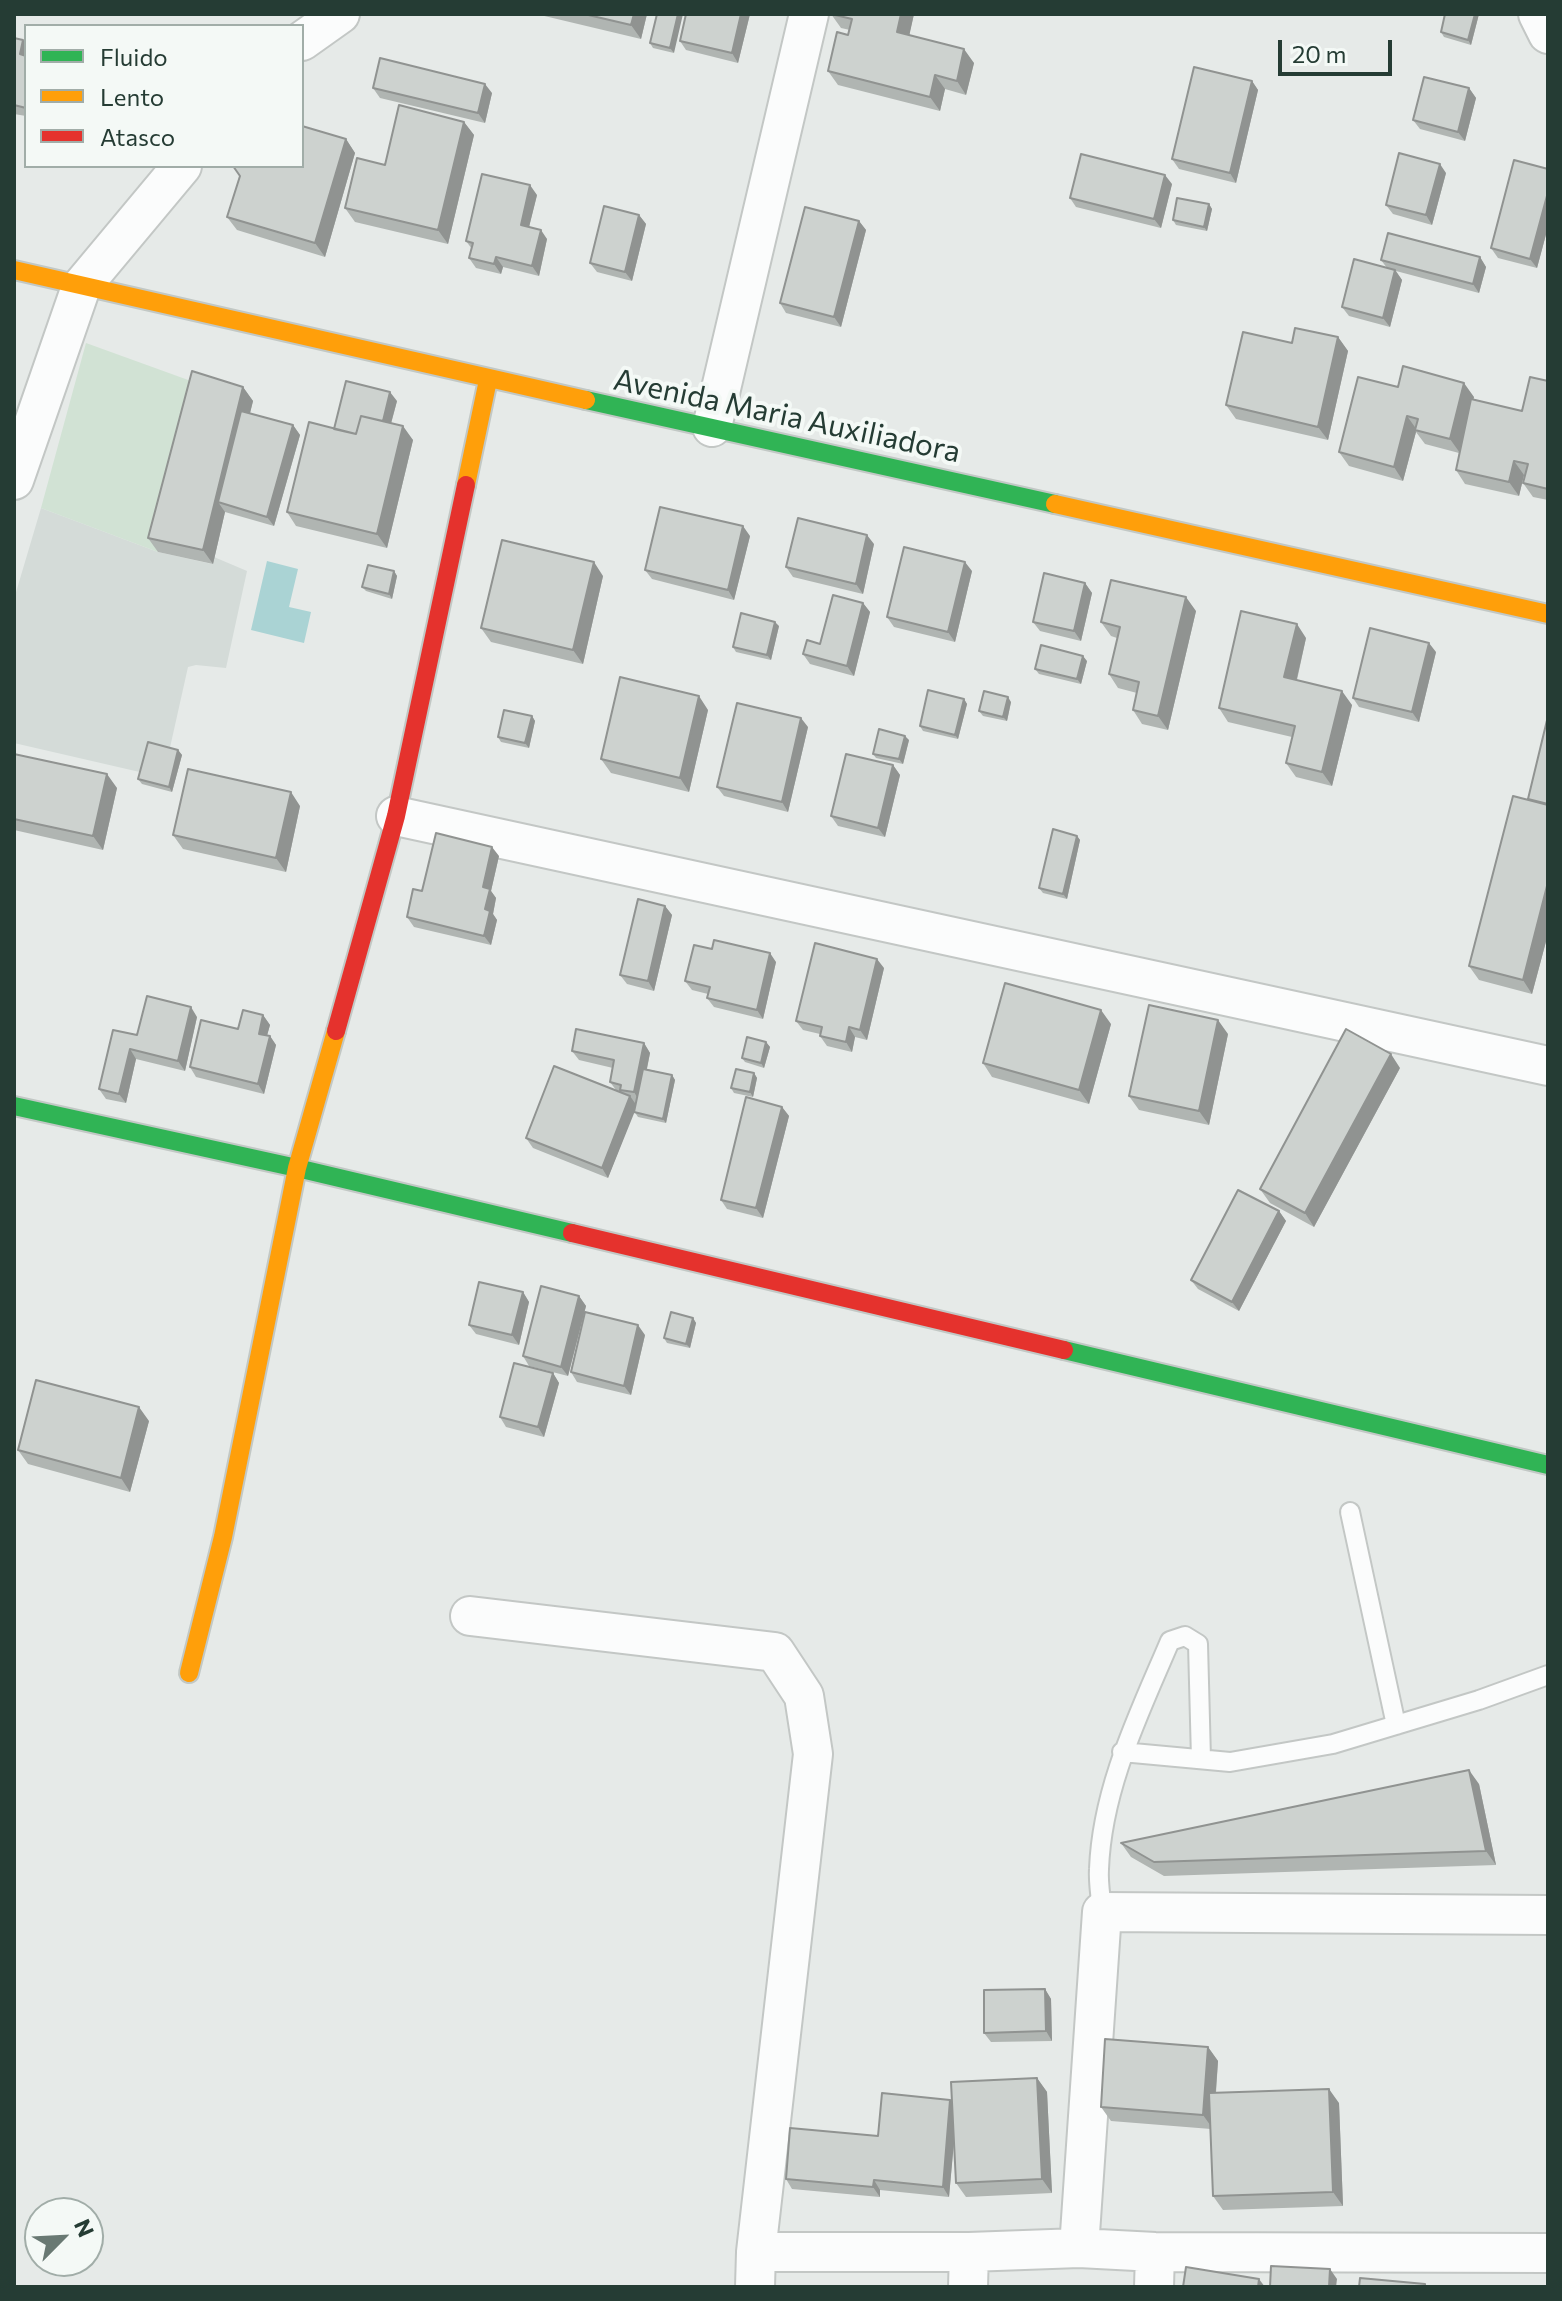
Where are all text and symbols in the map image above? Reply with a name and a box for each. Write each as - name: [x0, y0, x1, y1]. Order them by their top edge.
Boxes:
- legend: [24, 24, 304, 168]
- scale bar: [1282, 24, 1396, 74]
- text: 20 m: [1292, 39, 1346, 68]
- text: Fluido: [100, 42, 168, 71]
- text: Lento: [100, 82, 164, 111]
- text: Atasco: [100, 122, 175, 151]
- street label: Avenida Maria Auxiliadora: [610, 362, 964, 470]
- north arrow: [24, 2197, 104, 2277]
- text: N: [69, 2215, 100, 2241]

